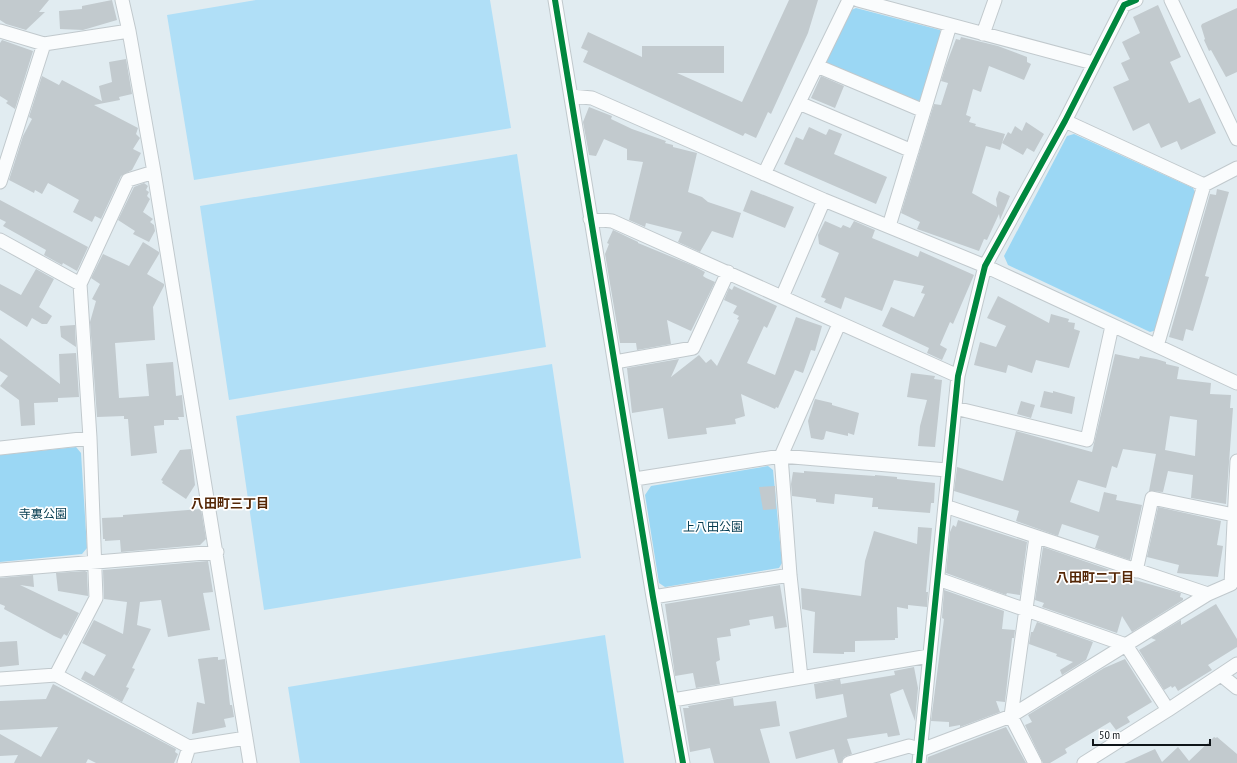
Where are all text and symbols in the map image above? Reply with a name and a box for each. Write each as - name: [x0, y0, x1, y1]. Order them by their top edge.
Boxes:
- district label: 八田町三丁目: [191, 495, 269, 512]
- park label: 寺裏公園: [19, 506, 67, 521]
- park label: 上八田公園: [683, 519, 743, 534]
- district label: 八田町二丁目: [1056, 569, 1134, 586]
- scale bar: [1093, 721, 1210, 747]
- text: 50 m: [1099, 727, 1120, 742]

